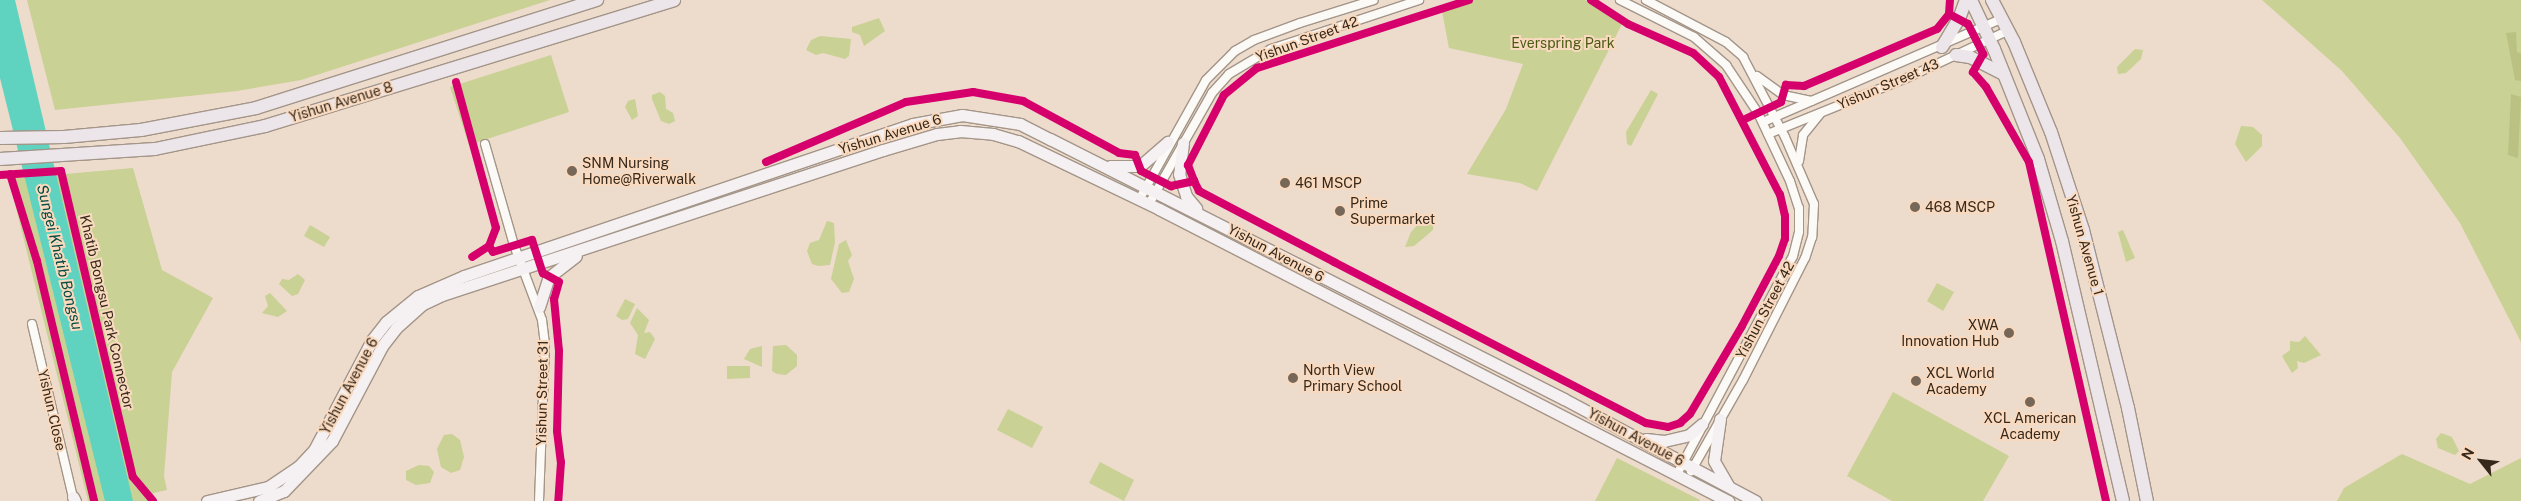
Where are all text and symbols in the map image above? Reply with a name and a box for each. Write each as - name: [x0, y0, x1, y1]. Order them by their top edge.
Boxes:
- street label: Yishun Street 42: [1253, 13, 1361, 65]
- park label: Everspring Park: [1511, 35, 1615, 51]
- street label: Yishun Street 43: [1835, 55, 1941, 113]
- street label: Yishun Avenue 8: [287, 78, 395, 126]
- street label: Yishun Avenue 6: [836, 110, 944, 158]
- place label: SNM Nursing Home@Riverwalk: [582, 155, 696, 188]
- marker: SNM Nursing Home@Riverwalk: [566, 165, 578, 177]
- place label: 461 MSCP: [1295, 175, 1362, 191]
- marker: 461 MSCP: [1279, 177, 1291, 189]
- water label: Sungei Khatib Bongsu: [33, 182, 87, 332]
- street label: Yishun Avenue 1: [2063, 193, 2107, 297]
- place label: Prime Supermarket: [1350, 195, 1435, 228]
- place label: 468 MSCP: [1925, 199, 1995, 215]
- marker: 468 MSCP: [1909, 201, 1921, 213]
- marker: Prime Supermarket: [1334, 205, 1346, 217]
- street label: Khatib Bongsu Park Connector: [76, 213, 138, 411]
- street label: Yishun Avenue 6: [1225, 221, 1327, 285]
- street label: Yishun Street 42: [1732, 258, 1798, 362]
- place label: XWA Innovation Hub: [1901, 317, 1999, 350]
- marker: XWA Innovation Hub: [2003, 327, 2015, 339]
- street label: Yishun Avenue 6: [317, 335, 381, 437]
- street label: Yishun Street 31: [533, 340, 551, 446]
- place label: North View Primary School: [1303, 362, 1402, 394]
- place label: XCL World Academy: [1926, 365, 1995, 398]
- street label: Yishun Close: [34, 368, 70, 452]
- marker: North View Primary School: [1287, 372, 1299, 384]
- marker: XCL World Academy: [1910, 375, 1922, 387]
- marker: XCL American Academy: [2024, 396, 2036, 408]
- street label: Yishun Avenue 6: [1585, 405, 1687, 469]
- place label: XCL American Academy: [1984, 410, 2076, 442]
- north arrow: [2456, 436, 2506, 486]
- text: N: [2458, 445, 2478, 462]

